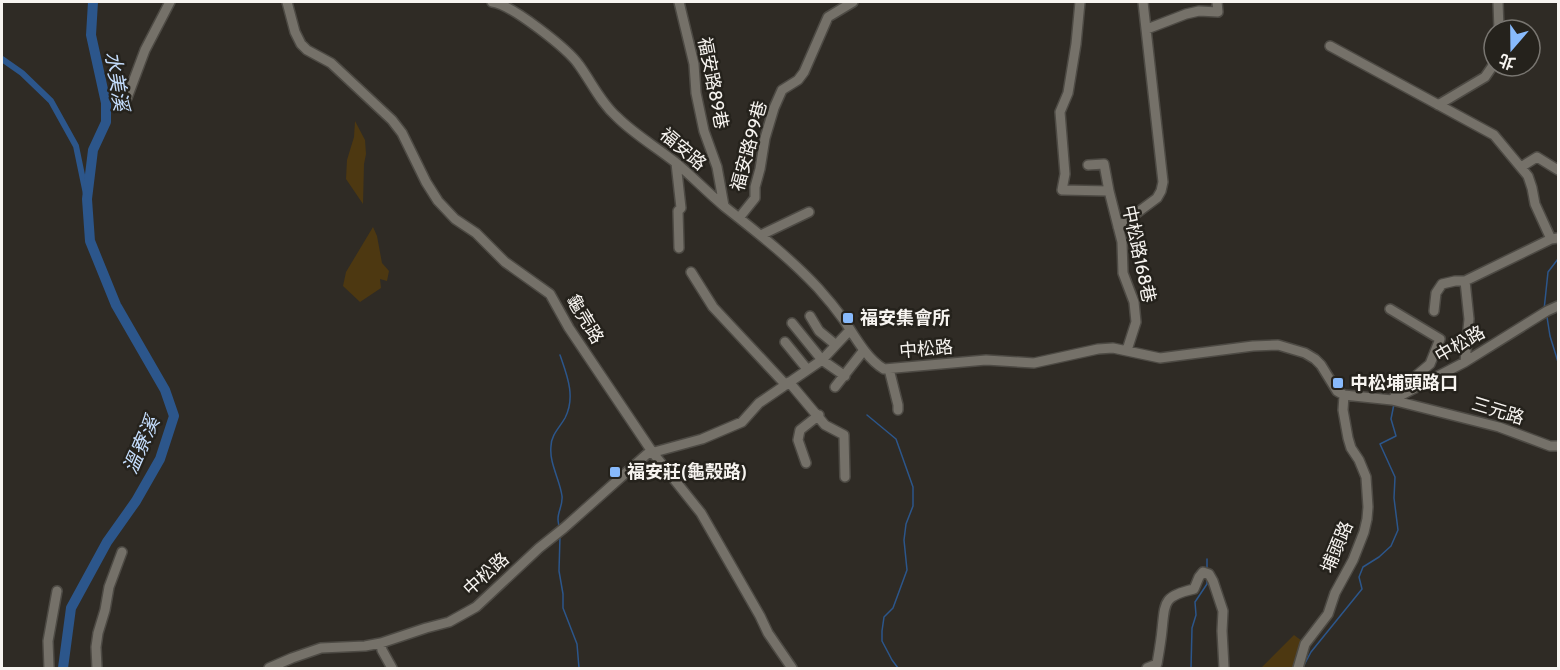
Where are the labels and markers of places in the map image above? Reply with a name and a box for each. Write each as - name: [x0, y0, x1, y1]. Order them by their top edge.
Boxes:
- place label: 福安集會所: [860, 307, 950, 329]
- marker: 福安集會所: [841, 311, 855, 325]
- place label: 中松埔頭路口: [1350, 372, 1458, 394]
- marker: 中松埔頭路口: [1331, 376, 1345, 390]
- place label: 福安莊(龜殼路): [627, 461, 747, 483]
- marker: 福安莊(龜殼路): [608, 465, 622, 479]

